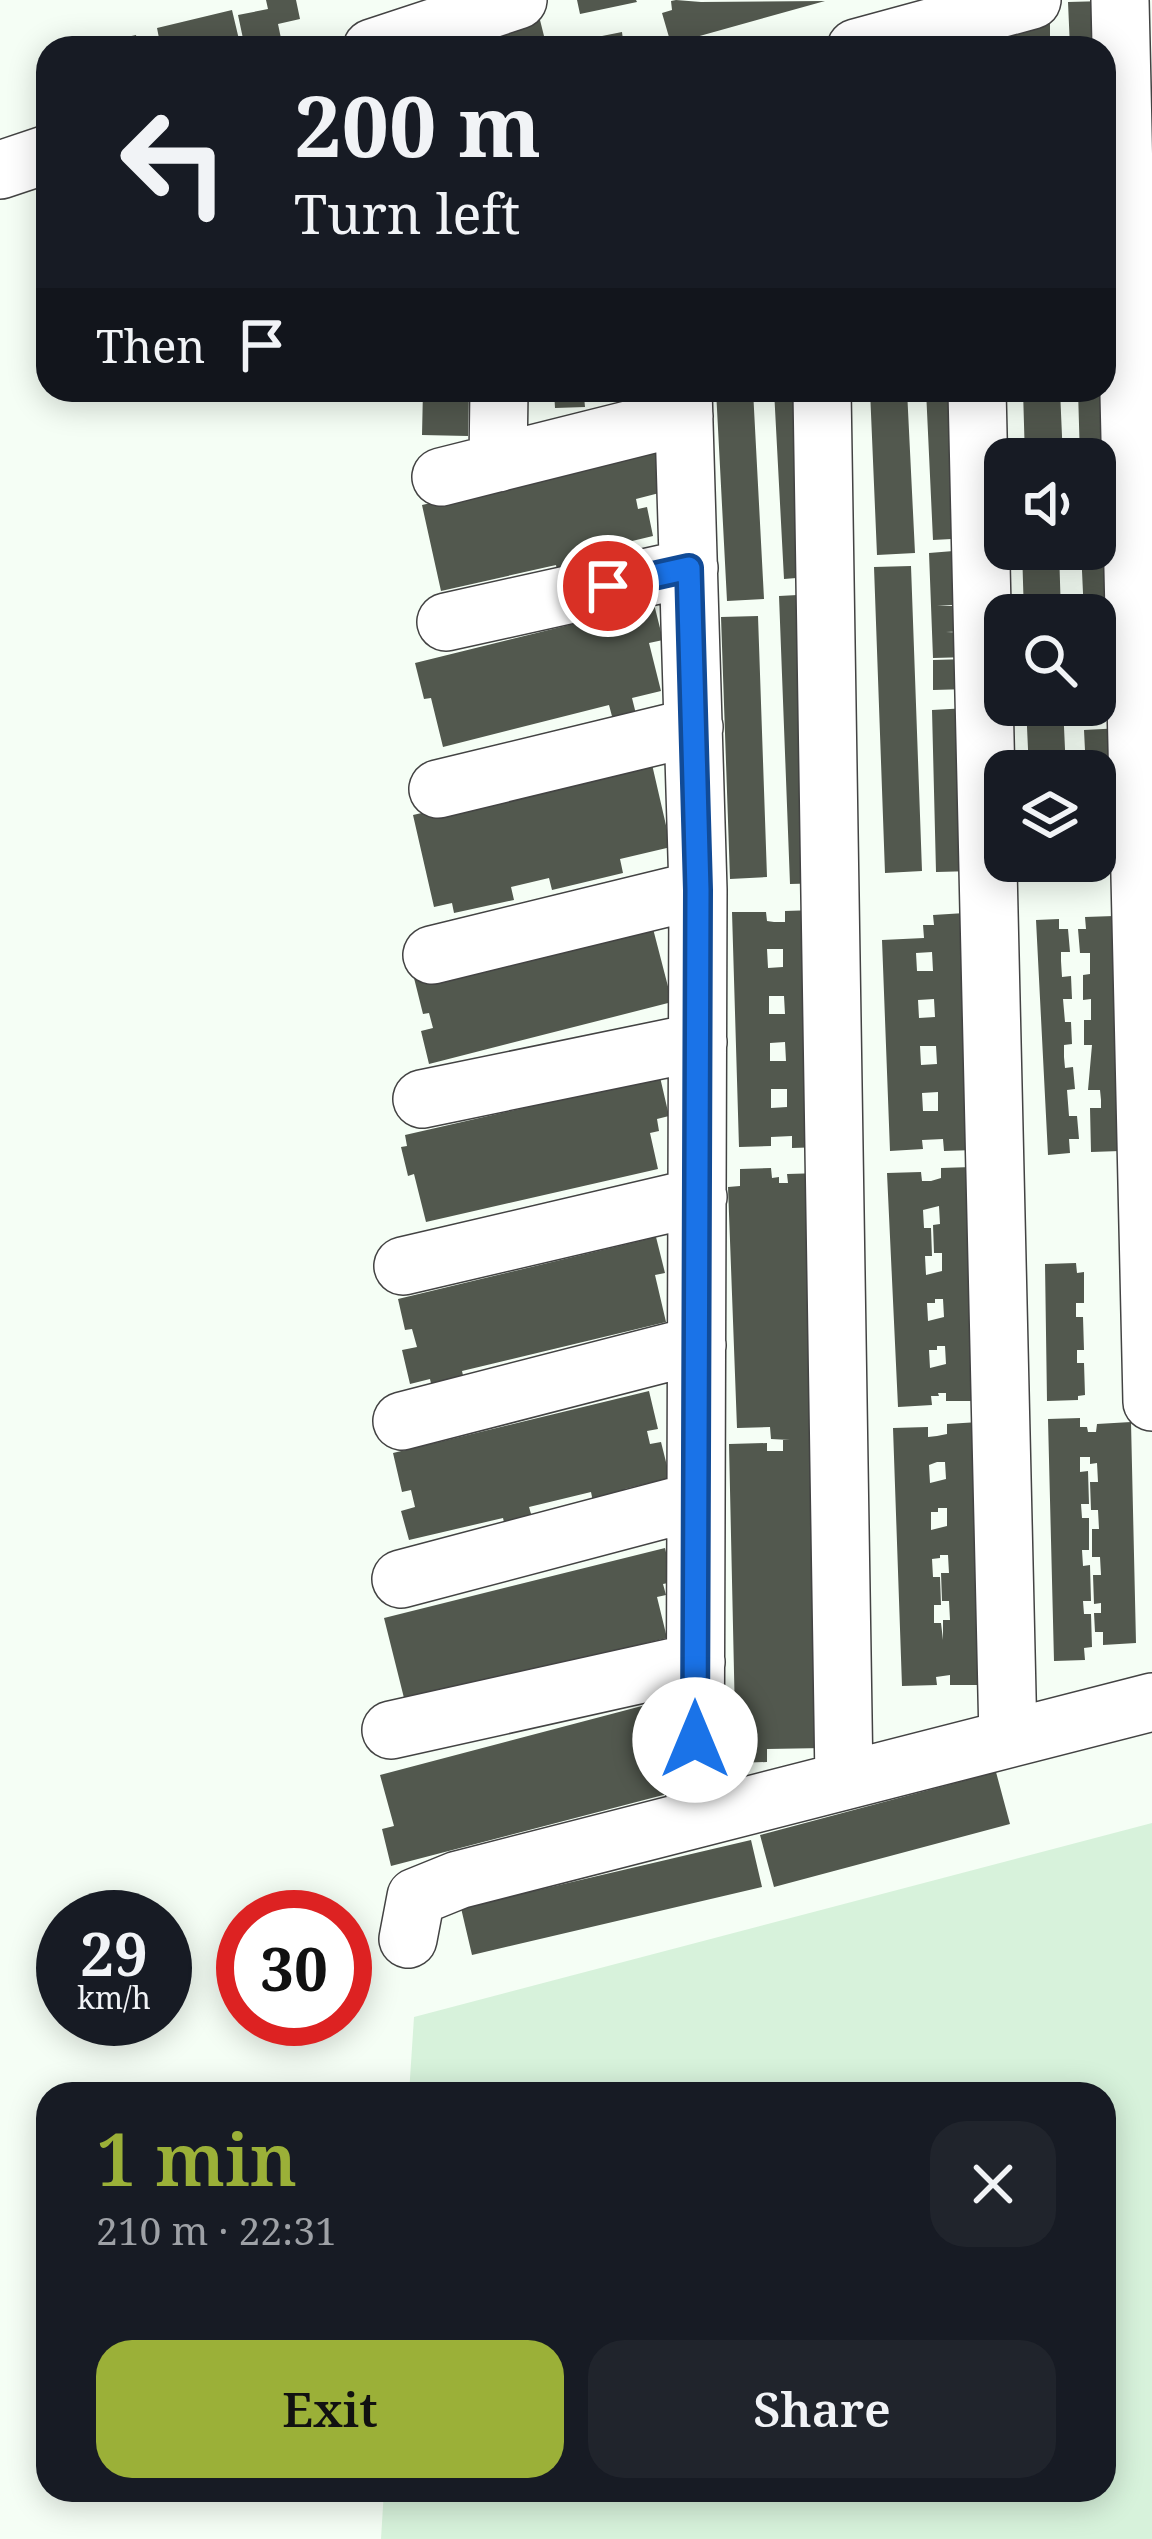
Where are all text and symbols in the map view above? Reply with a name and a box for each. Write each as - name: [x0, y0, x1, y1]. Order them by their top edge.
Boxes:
- text: 200 m: [294, 67, 541, 182]
- icon: left: [96, 84, 252, 240]
- text: Turn left: [294, 176, 520, 250]
- icon: arrive: [229, 312, 295, 378]
- text: Then: [96, 315, 205, 376]
- map controls: [984, 438, 1116, 882]
- button: sound: [984, 438, 1116, 570]
- pin: [557, 535, 659, 637]
- icon: arrive: [575, 553, 641, 619]
- button: search: [984, 594, 1116, 726]
- button: layers: [984, 750, 1116, 882]
- position arrow: [632, 1677, 758, 1803]
- speed limit sign: 30: [216, 1890, 372, 2046]
- text: 29: [80, 1912, 148, 1994]
- text: km/h: [77, 1977, 151, 2018]
- text: 1 min: [96, 2109, 297, 2207]
- button: close: [930, 2121, 1056, 2247]
- text: 210 m · 22:31: [96, 2203, 337, 2256]
- button: Exit: [96, 2340, 564, 2478]
- button: Share: [588, 2340, 1056, 2478]

